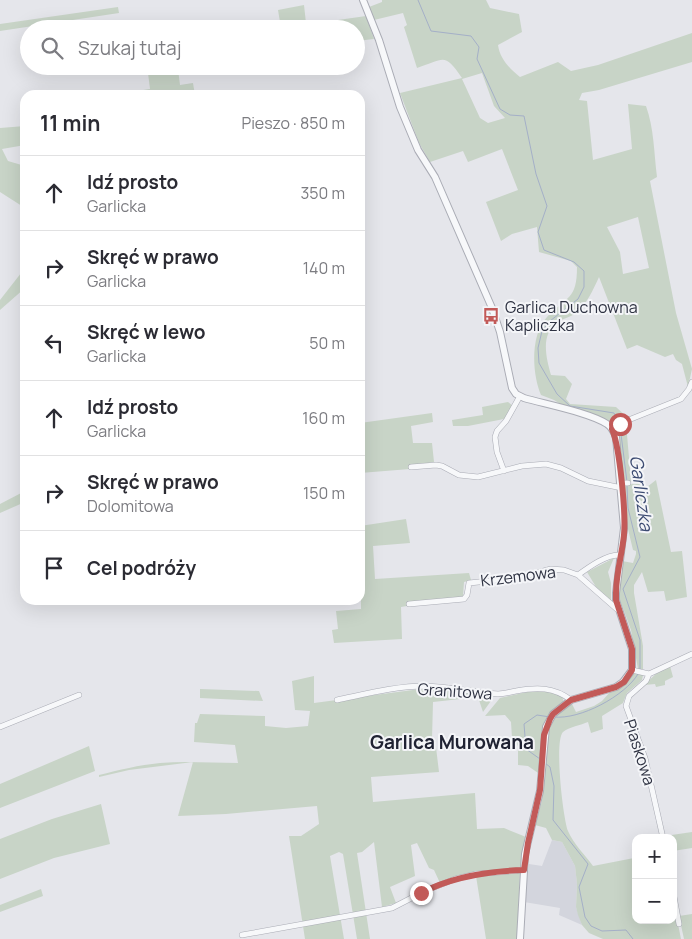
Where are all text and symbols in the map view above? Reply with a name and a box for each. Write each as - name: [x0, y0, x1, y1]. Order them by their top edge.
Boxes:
- search box: [20, 20, 365, 75]
- icon: search: [38, 34, 66, 62]
- text: Szukaj tutaj: [78, 35, 181, 61]
- text: 11 min: [40, 109, 101, 137]
- text: Pieszo · 850 m: [241, 112, 345, 134]
- text: Idź prosto: [87, 169, 178, 195]
- icon: ahead: [40, 179, 68, 207]
- text: 350 m: [300, 182, 345, 204]
- text: Garlicka: [87, 195, 146, 217]
- text: Skręć w prawo: [87, 244, 219, 270]
- icon: right: [40, 254, 68, 282]
- text: 140 m: [303, 257, 345, 279]
- text: Garlicka: [87, 270, 146, 292]
- place label: Garlica Duchowna Kapliczka: [505, 296, 638, 336]
- bus stop icon: Garlica Duchowna Kapliczka: [481, 306, 501, 326]
- text: Skręć w lewo: [87, 319, 206, 345]
- icon: left: [40, 329, 68, 357]
- text: 50 m: [309, 332, 345, 354]
- text: Garlicka: [87, 345, 146, 367]
- text: Idź prosto: [87, 394, 178, 420]
- icon: ahead: [40, 404, 68, 432]
- text: 160 m: [302, 407, 345, 429]
- route start: [609, 413, 632, 436]
- text: Garlicka: [87, 420, 146, 442]
- water label: Garliczka: [625, 454, 659, 533]
- text: Skręć w prawo: [87, 469, 219, 495]
- icon: right: [40, 479, 68, 507]
- text: 150 m: [303, 482, 345, 504]
- text: Dolomitowa: [87, 495, 174, 517]
- icon: arrive: [40, 554, 68, 582]
- text: Cel podróży: [87, 555, 196, 581]
- street label: Krzemowa: [479, 560, 557, 592]
- street label: Granitowa: [417, 677, 493, 705]
- street label: Piaskowa: [619, 716, 661, 788]
- district label: Garlica Murowana: [370, 729, 534, 755]
- map controls: [632, 834, 677, 924]
- button: +: [632, 834, 677, 879]
- button: −: [632, 879, 677, 924]
- route end: [410, 882, 433, 905]

